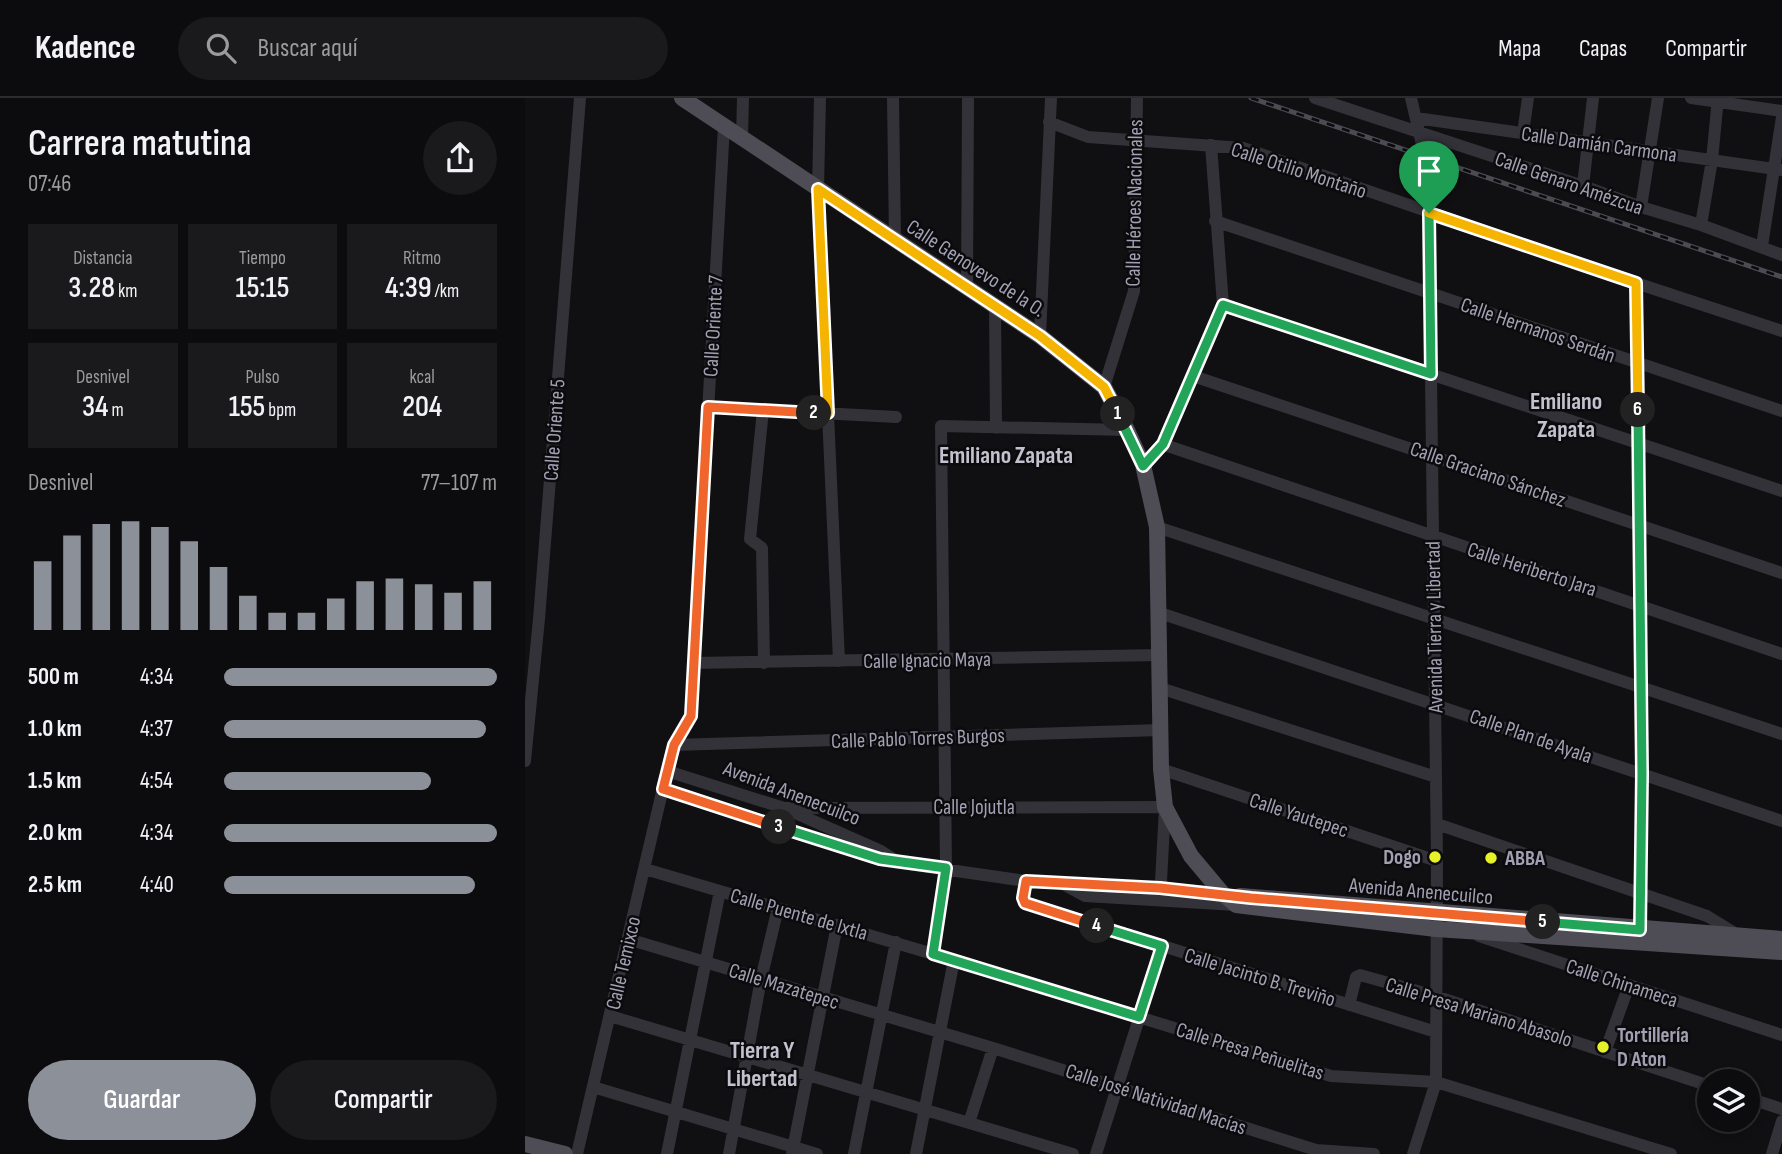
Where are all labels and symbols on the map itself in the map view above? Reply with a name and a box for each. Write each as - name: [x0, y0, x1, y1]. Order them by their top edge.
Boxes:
- street label: Calle Héroes Nacionales: [1121, 119, 1148, 287]
- street label: Calle Damián Carmona: [1520, 121, 1678, 168]
- street label: Calle Otilio Montaño: [1228, 137, 1370, 204]
- pin: [1399, 141, 1459, 213]
- street label: Calle Genaro Amézcua: [1491, 146, 1646, 221]
- street label: Calle Genovevo de la O.: [902, 214, 1050, 322]
- street label: Calle Oriente 7: [698, 274, 729, 378]
- street label: Calle Hermanos Serdán: [1457, 292, 1618, 369]
- street label: Calle Oriente 5: [538, 378, 571, 482]
- district label: Emiliano Zapata: [1530, 387, 1602, 444]
- pin: 6: [1621, 392, 1655, 428]
- pin: 2: [797, 396, 831, 430]
- pin: 1: [1101, 396, 1135, 432]
- street label: Calle Graciano Sánchez: [1407, 436, 1569, 513]
- district label: Emiliano Zapata: [939, 441, 1073, 470]
- street label: Calle Heriberto Jara: [1464, 537, 1600, 602]
- street label: Avenida Tierra y Libertad: [1421, 541, 1449, 714]
- street label: Calle Ignacio Maya: [863, 647, 991, 674]
- street label: Calle Plan de Ayala: [1466, 704, 1595, 769]
- street label: Calle Pablo Torres Burgos: [831, 723, 1005, 754]
- street label: Avenida Anenecuilco: [719, 756, 864, 831]
- street label: Calle Yautepec: [1246, 788, 1351, 843]
- street label: Calle Jojutla: [933, 795, 1015, 820]
- pin: 3: [761, 810, 797, 844]
- place label: Dogo: [1383, 845, 1421, 870]
- place label: ABBA: [1504, 846, 1546, 871]
- marker: Dogo: [1427, 849, 1443, 865]
- marker: ABBA: [1483, 850, 1499, 866]
- street label: Avenida Anenecuilco: [1347, 873, 1494, 910]
- street label: Calle Puente de Ixtla: [727, 883, 870, 946]
- pin: 5: [1525, 904, 1561, 940]
- pin: 4: [1079, 908, 1115, 944]
- street label: Calle Temixco: [601, 914, 646, 1012]
- street label: Calle Jacinto B. Treviño: [1181, 943, 1338, 1012]
- street label: Calle Chinameca: [1563, 954, 1681, 1013]
- street label: Calle Mazatepec: [726, 958, 842, 1015]
- street label: Calle Presa Mariano Abasolo: [1382, 972, 1575, 1053]
- street label: Calle Presa Peñuelitas: [1173, 1017, 1327, 1086]
- place label: Tortillería D Aton: [1617, 1023, 1689, 1072]
- district label: Tierra Y Libertad: [727, 1036, 797, 1093]
- marker: Tortillería D Aton: [1595, 1039, 1611, 1055]
- street label: Calle José Natividad Macías: [1062, 1058, 1249, 1140]

